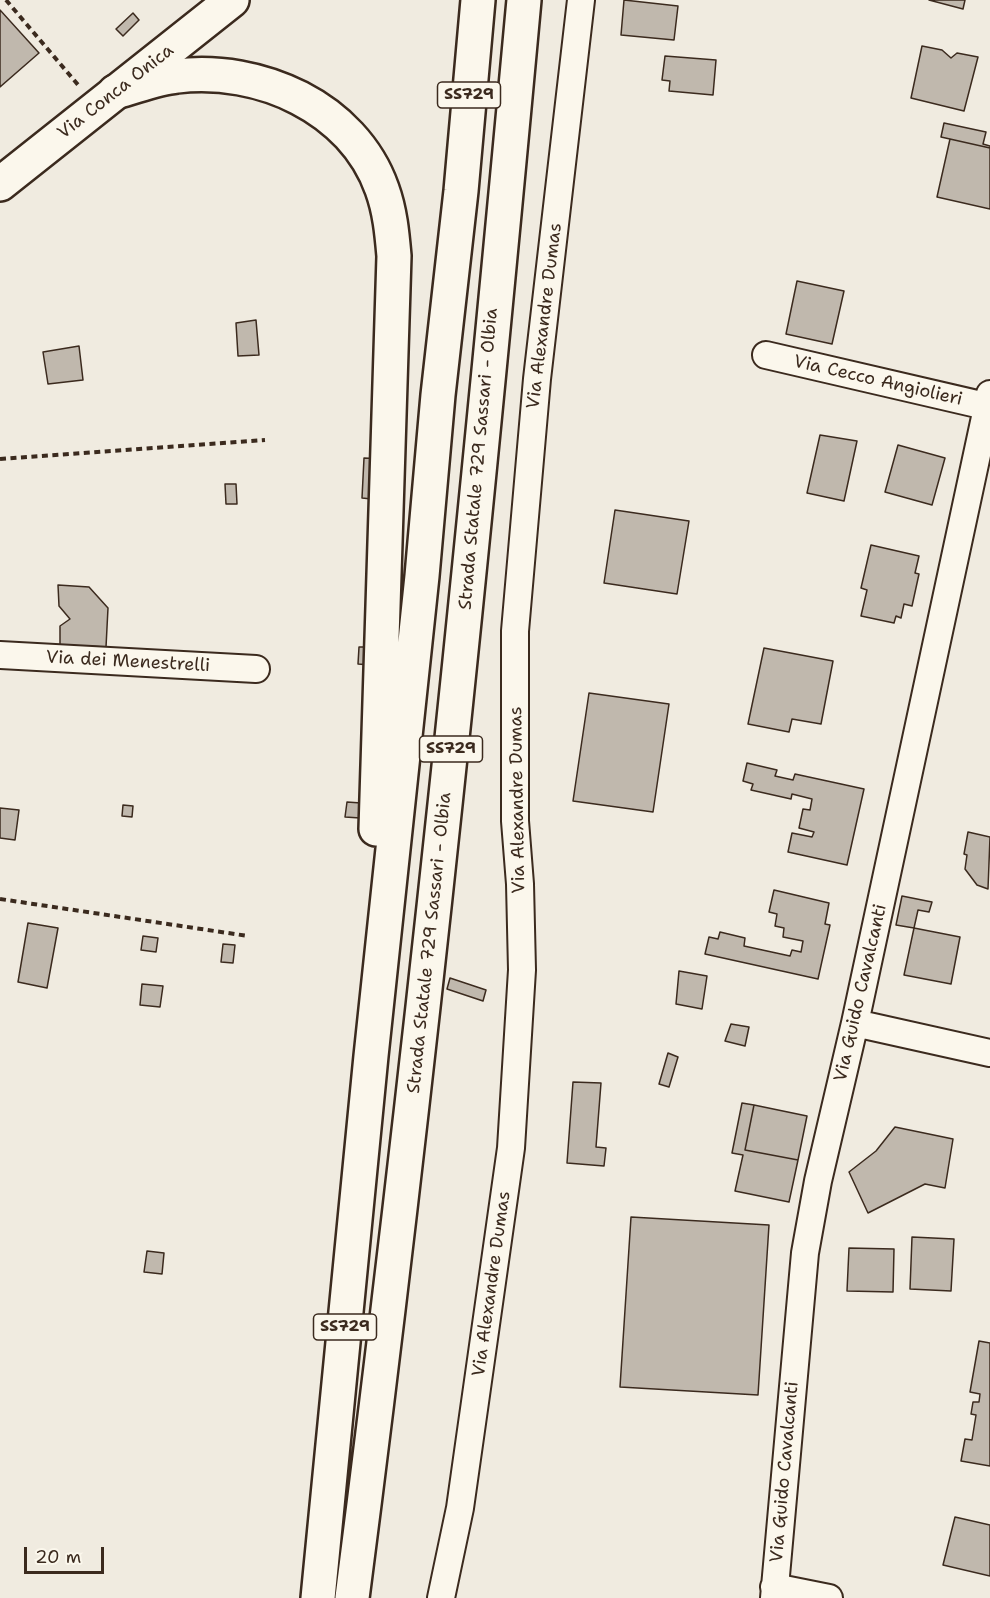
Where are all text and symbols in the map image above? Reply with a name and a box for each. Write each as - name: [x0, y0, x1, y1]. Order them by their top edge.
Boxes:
- street label: Via Conca Onica: [54, 40, 178, 144]
- road number: SS729: [438, 82, 500, 108]
- street label: Via Alexandre Dumas: [523, 222, 567, 410]
- street label: Strada Statale 729 Sassari - Olbia: [455, 307, 503, 611]
- street label: Via Cecco Angiolieri: [791, 351, 965, 411]
- street label: Via dei Menestrelli: [45, 647, 211, 677]
- street label: Via Alexandre Dumas: [506, 706, 530, 894]
- road number: SS729: [420, 736, 482, 762]
- street label: Strada Statale 729 Sassari - Olbia: [403, 791, 457, 1095]
- street label: Via Guido Cavalcanti: [830, 902, 892, 1084]
- street label: Via Alexandre Dumas: [468, 1190, 516, 1378]
- road number: SS729: [314, 1314, 376, 1340]
- street label: Via Guido Cavalcanti: [766, 1381, 804, 1563]
- scale bar: [27, 1535, 106, 1573]
- text: 20 m: [35, 1545, 81, 1569]

